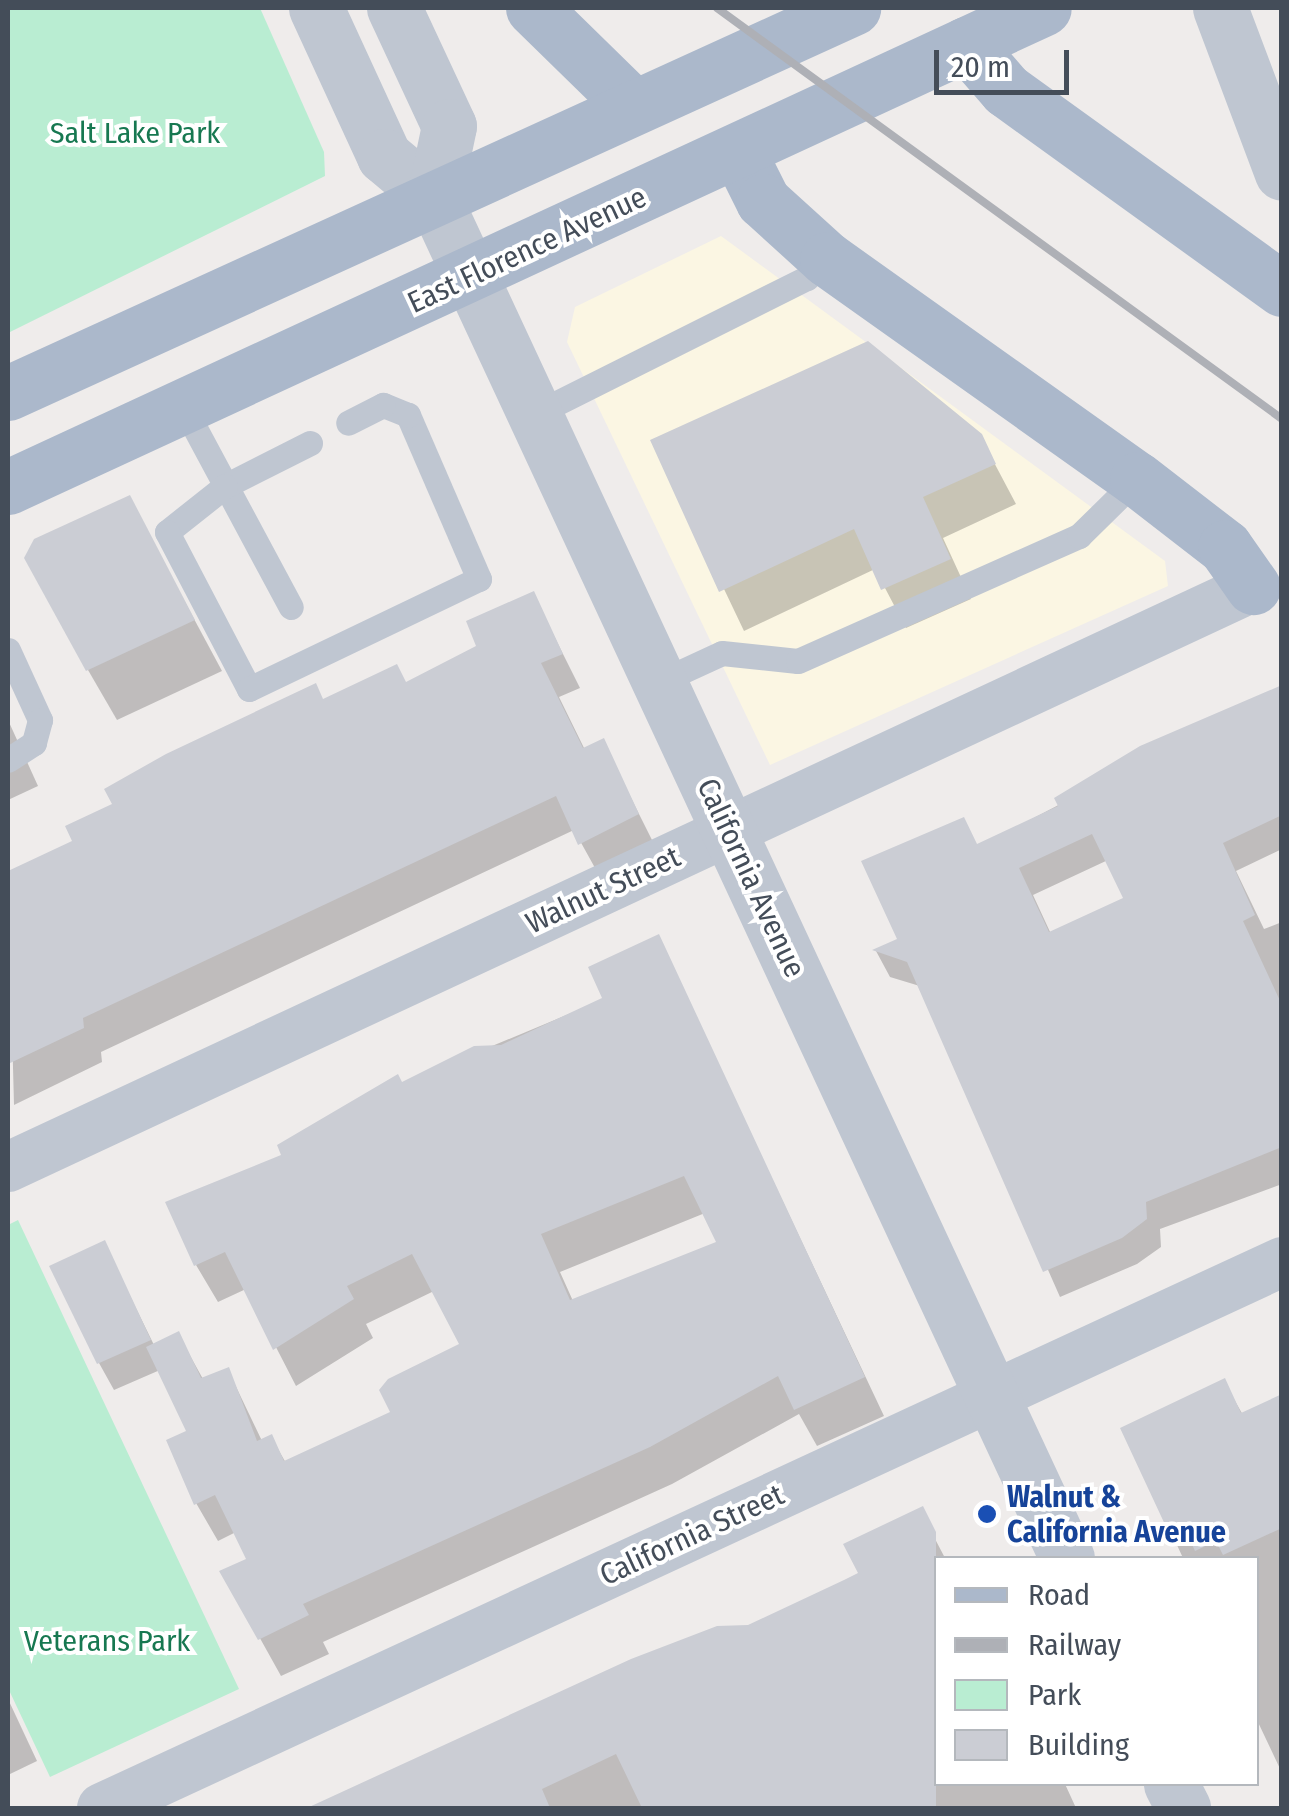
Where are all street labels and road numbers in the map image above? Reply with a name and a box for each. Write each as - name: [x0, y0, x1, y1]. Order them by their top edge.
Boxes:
- street label: East Florence Avenue: [402, 179, 652, 321]
- street label: California Avenue: [689, 773, 813, 983]
- street label: Walnut Street: [520, 839, 686, 941]
- street label: California Street: [594, 1477, 790, 1593]

